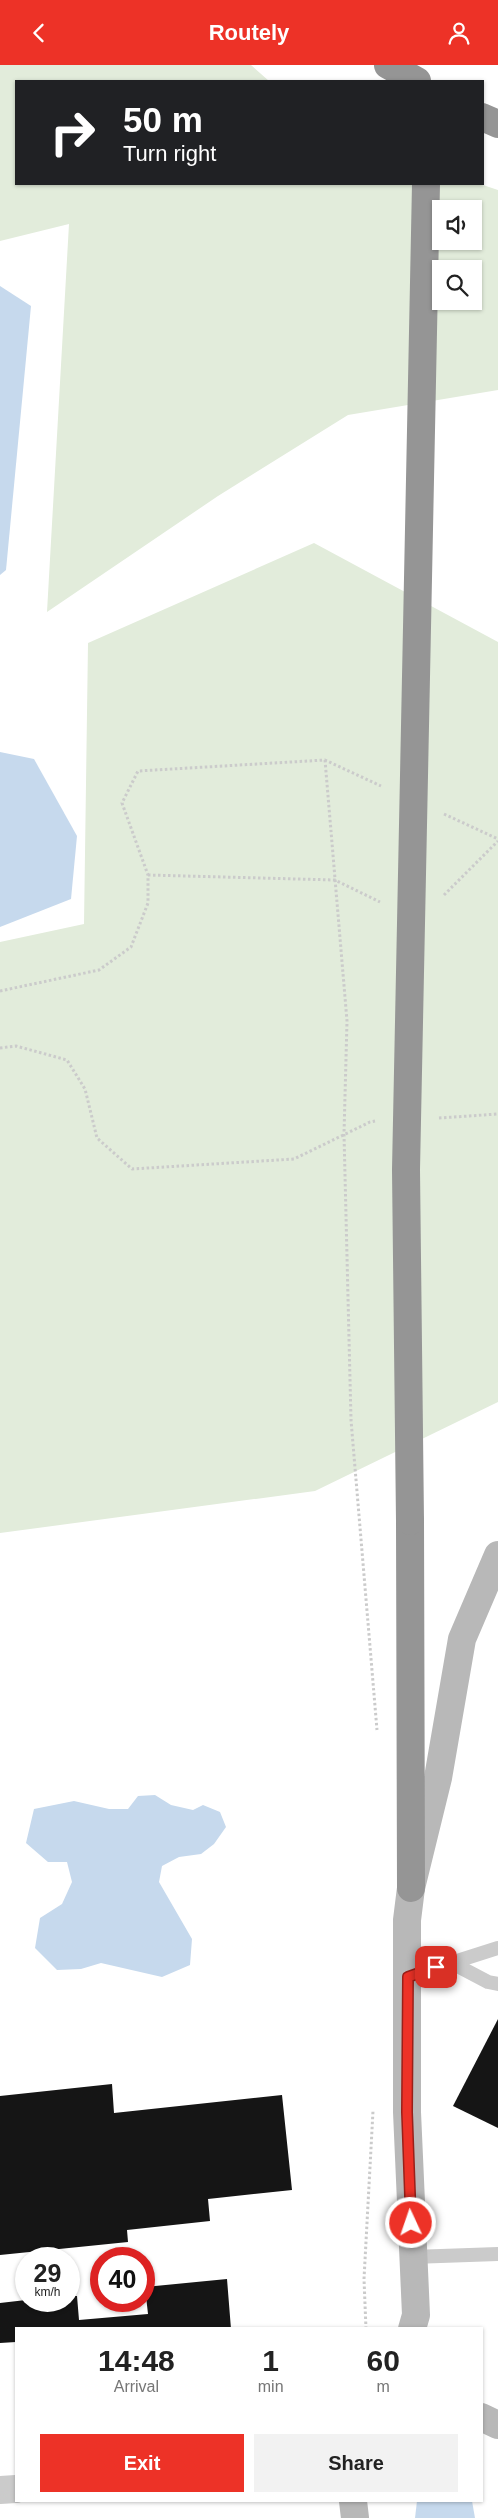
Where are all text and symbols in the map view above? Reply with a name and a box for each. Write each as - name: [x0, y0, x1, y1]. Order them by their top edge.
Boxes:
- icon: back: [25, 19, 53, 47]
- icon: person: [445, 19, 473, 47]
- text: Routely: [209, 20, 289, 45]
- icon: right: [40, 100, 105, 165]
- text: 50 m: [123, 100, 203, 139]
- text: Turn right: [123, 141, 216, 166]
- map controls: [432, 200, 482, 310]
- button: sound: [432, 200, 482, 250]
- button: search: [432, 260, 482, 310]
- pin: [415, 1946, 457, 1988]
- icon: arrive: [422, 1953, 450, 1981]
- position arrow: [384, 2196, 436, 2248]
- speed limit sign: 40: [90, 2247, 155, 2312]
- text: 29: [34, 2259, 61, 2287]
- text: km/h: [34, 2285, 61, 2299]
- text: 14:48: [98, 2344, 175, 2377]
- text: 1: [262, 2344, 279, 2377]
- text: 60: [367, 2344, 400, 2377]
- text: Arrival: [114, 2378, 159, 2395]
- text: min: [258, 2378, 284, 2395]
- text: m: [377, 2378, 390, 2395]
- button: Exit: [40, 2434, 244, 2492]
- button: Share: [254, 2434, 458, 2492]

